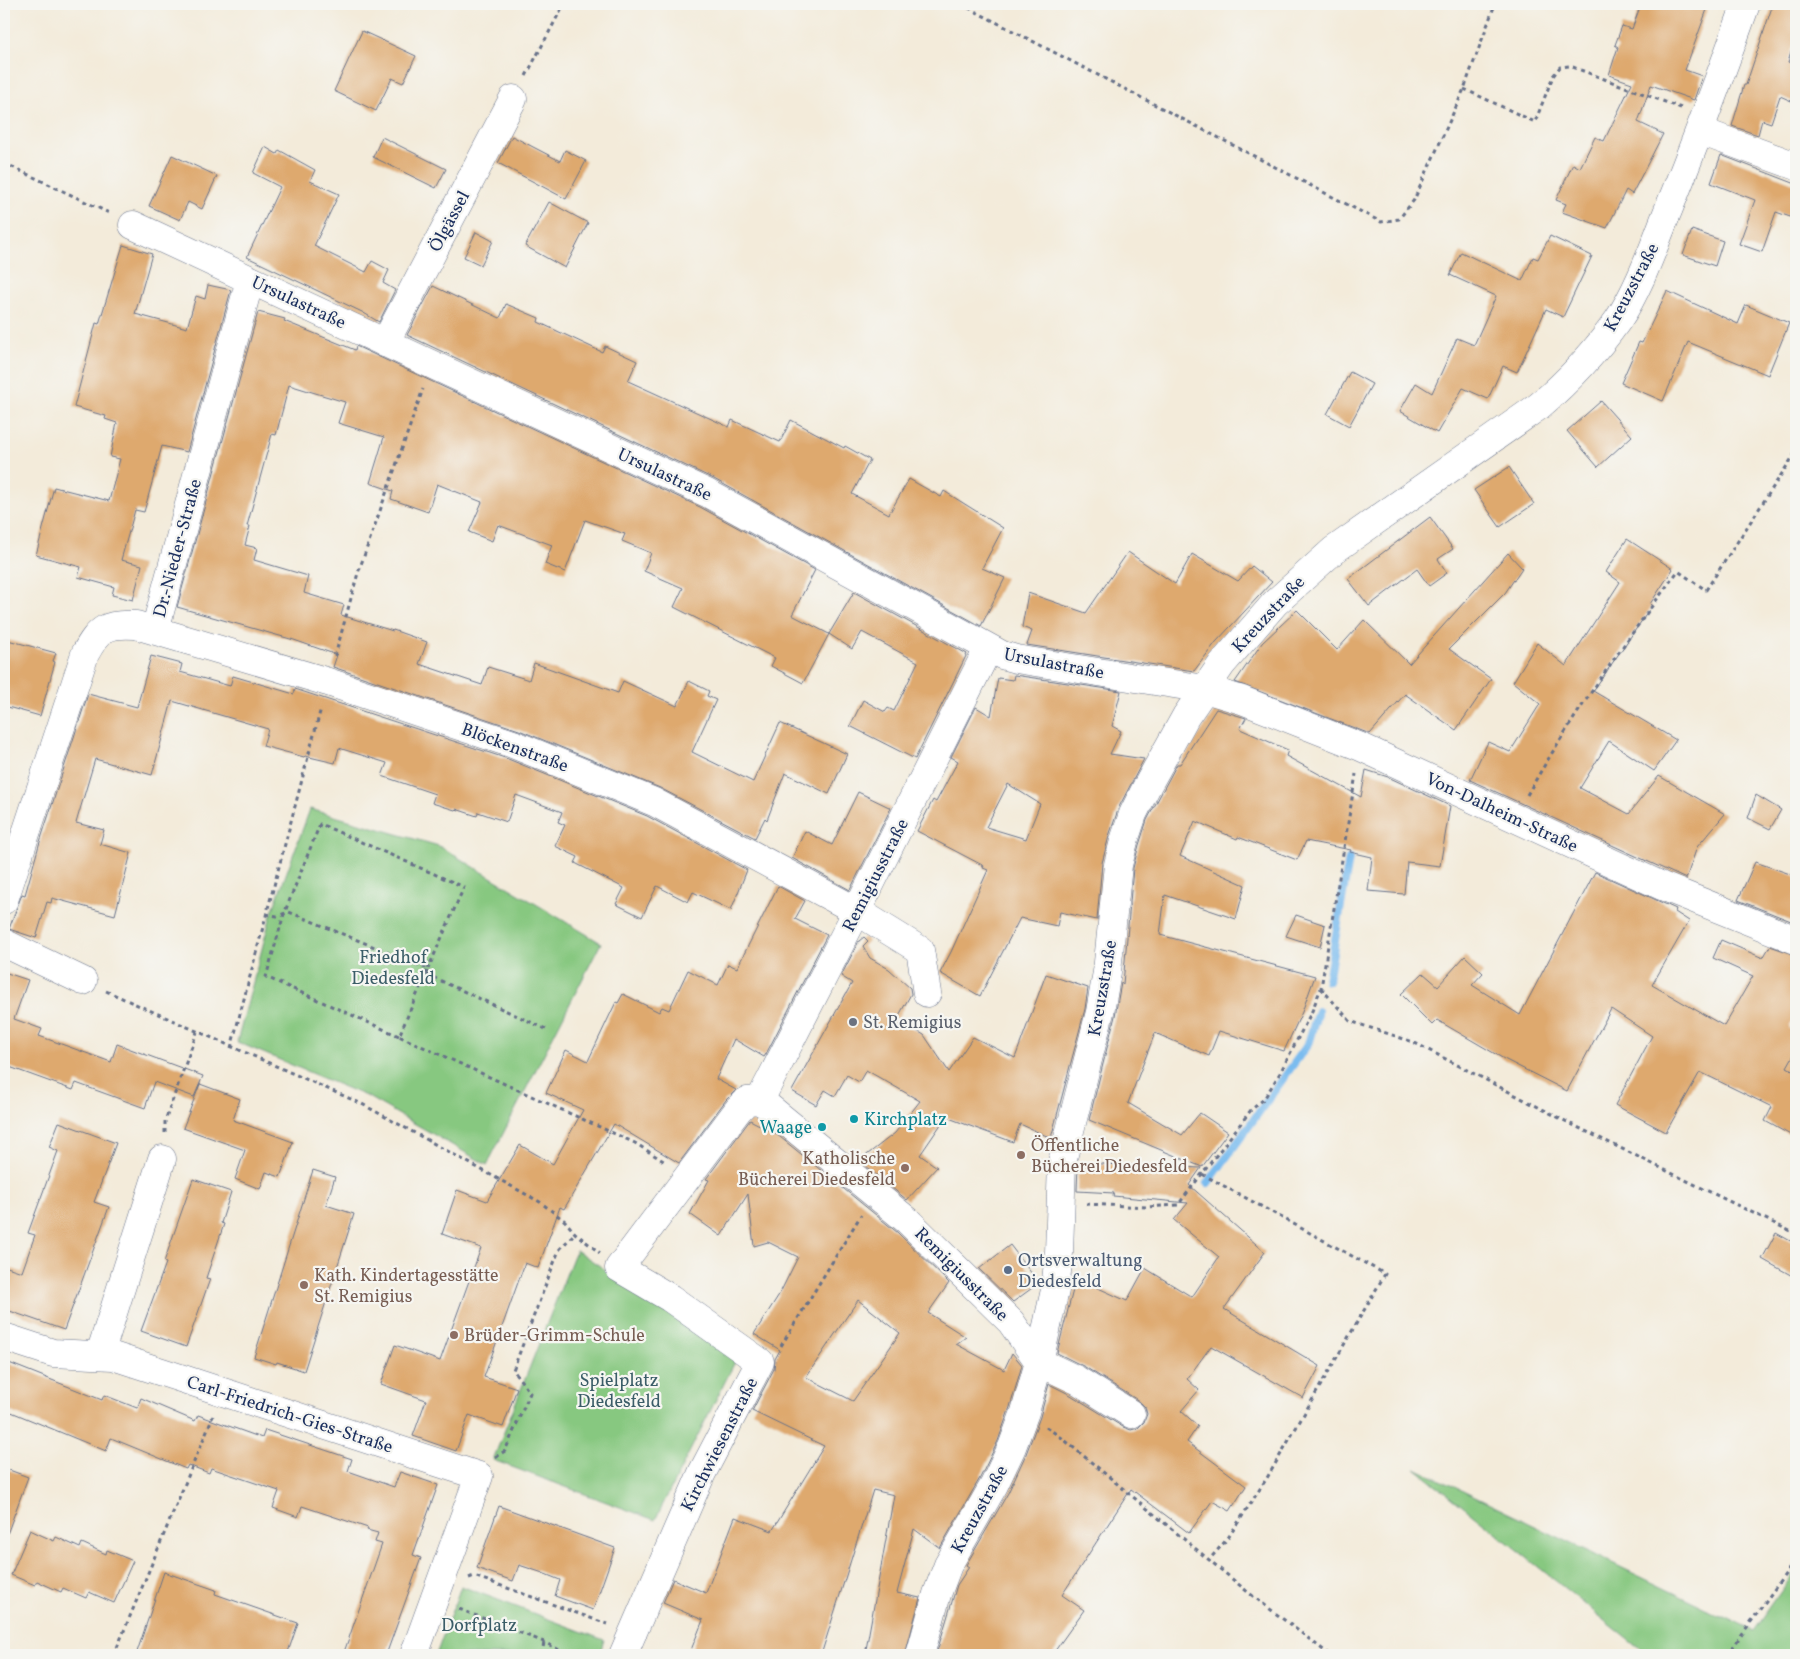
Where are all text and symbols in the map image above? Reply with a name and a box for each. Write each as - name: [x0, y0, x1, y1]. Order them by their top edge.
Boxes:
- street label: Ölgässel: [424, 187, 477, 257]
- street label: Kreuzstraße: [1598, 239, 1666, 337]
- street label: Ursulastraße: [247, 271, 350, 336]
- street label: Ursulastraße: [613, 443, 716, 508]
- street label: Dr.-Nieder-Straße: [148, 476, 209, 620]
- street label: Kreuzstraße: [1227, 571, 1311, 659]
- street label: Ursulastraße: [1001, 642, 1106, 686]
- street label: Blöckenstraße: [457, 717, 572, 779]
- street label: Von-Dalheim-Straße: [1421, 767, 1582, 860]
- street label: Remigiusstraße: [837, 815, 916, 937]
- street label: Kreuzstraße: [1083, 938, 1124, 1038]
- park label: Friedhof Diedesfeld: [351, 946, 435, 992]
- place label: St. Remigius: [863, 1011, 961, 1036]
- marker: St. Remigius: [847, 1016, 859, 1028]
- place label: Kirchplatz: [864, 1108, 947, 1133]
- marker: Kirchplatz: [848, 1113, 860, 1125]
- place label: Waage: [760, 1116, 812, 1141]
- marker: Waage: [816, 1121, 828, 1133]
- place label: Öffentliche Bücherei Diedesfeld: [1031, 1134, 1188, 1180]
- place label: Katholische Bücherei Diedesfeld: [738, 1147, 895, 1193]
- marker: Öffentliche Bücherei Diedesfeld: [1015, 1149, 1027, 1161]
- marker: Katholische Bücherei Diedesfeld: [899, 1162, 911, 1174]
- street label: Remigiusstraße: [908, 1222, 1014, 1328]
- place label: Ortsverwaltung Diedesfeld: [1018, 1249, 1142, 1295]
- place label: Kath. Kindertagesstätte St. Remigius: [314, 1264, 499, 1310]
- marker: Ortsverwaltung Diedesfeld: [1002, 1264, 1014, 1276]
- marker: Kath. Kindertagesstätte St. Remigius: [298, 1279, 310, 1291]
- place label: Brüder-Grimm-Schule: [464, 1324, 645, 1349]
- marker: Brüder-Grimm-Schule: [448, 1329, 460, 1341]
- park label: Spielplatz Diedesfeld: [577, 1369, 661, 1415]
- street label: Carl-Friedrich-Gies-Straße: [183, 1370, 396, 1461]
- street label: Kirchwiesenstraße: [676, 1373, 765, 1516]
- street label: Kreuzstraße: [946, 1461, 1015, 1558]
- park label: Dorfplatz: [441, 1614, 517, 1639]

